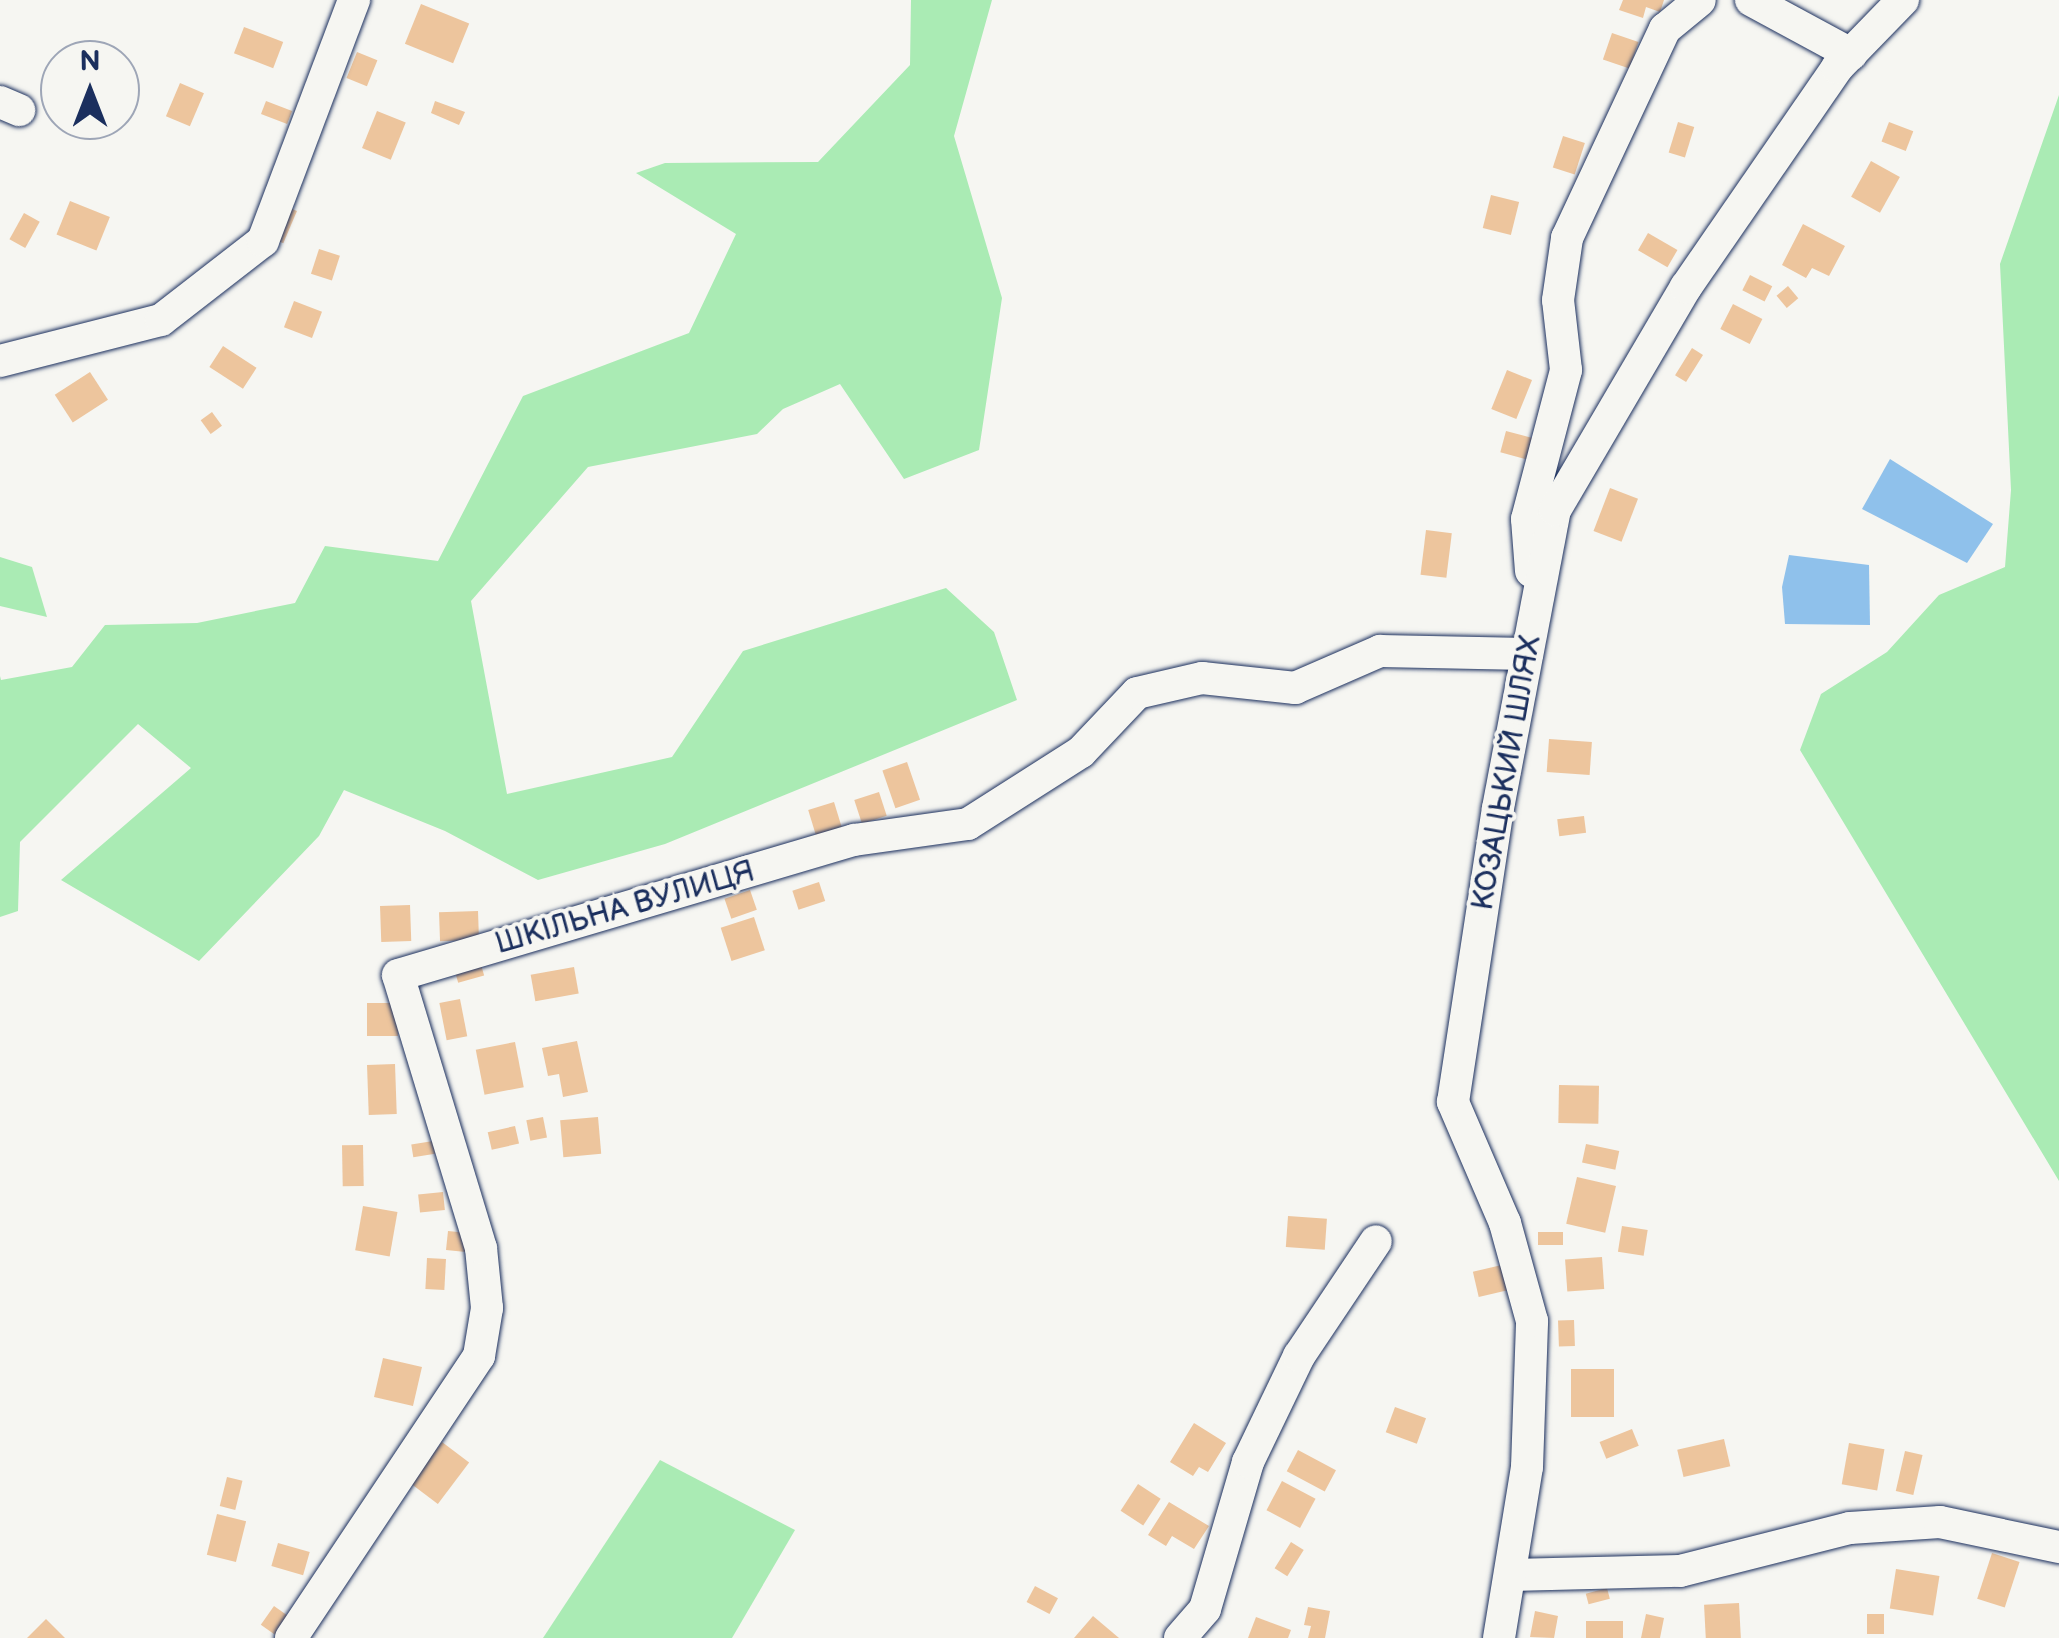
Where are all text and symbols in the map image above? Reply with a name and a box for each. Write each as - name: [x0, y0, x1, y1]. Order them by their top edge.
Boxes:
- north arrow: [40, 40, 140, 140]
- text: N: [79, 45, 101, 78]
- street label: КОЗАЦЬКИЙ ШЛЯХ: [1465, 633, 1549, 913]
- street label: ШКІЛЬНА ВУЛИЦЯ: [491, 854, 759, 962]

